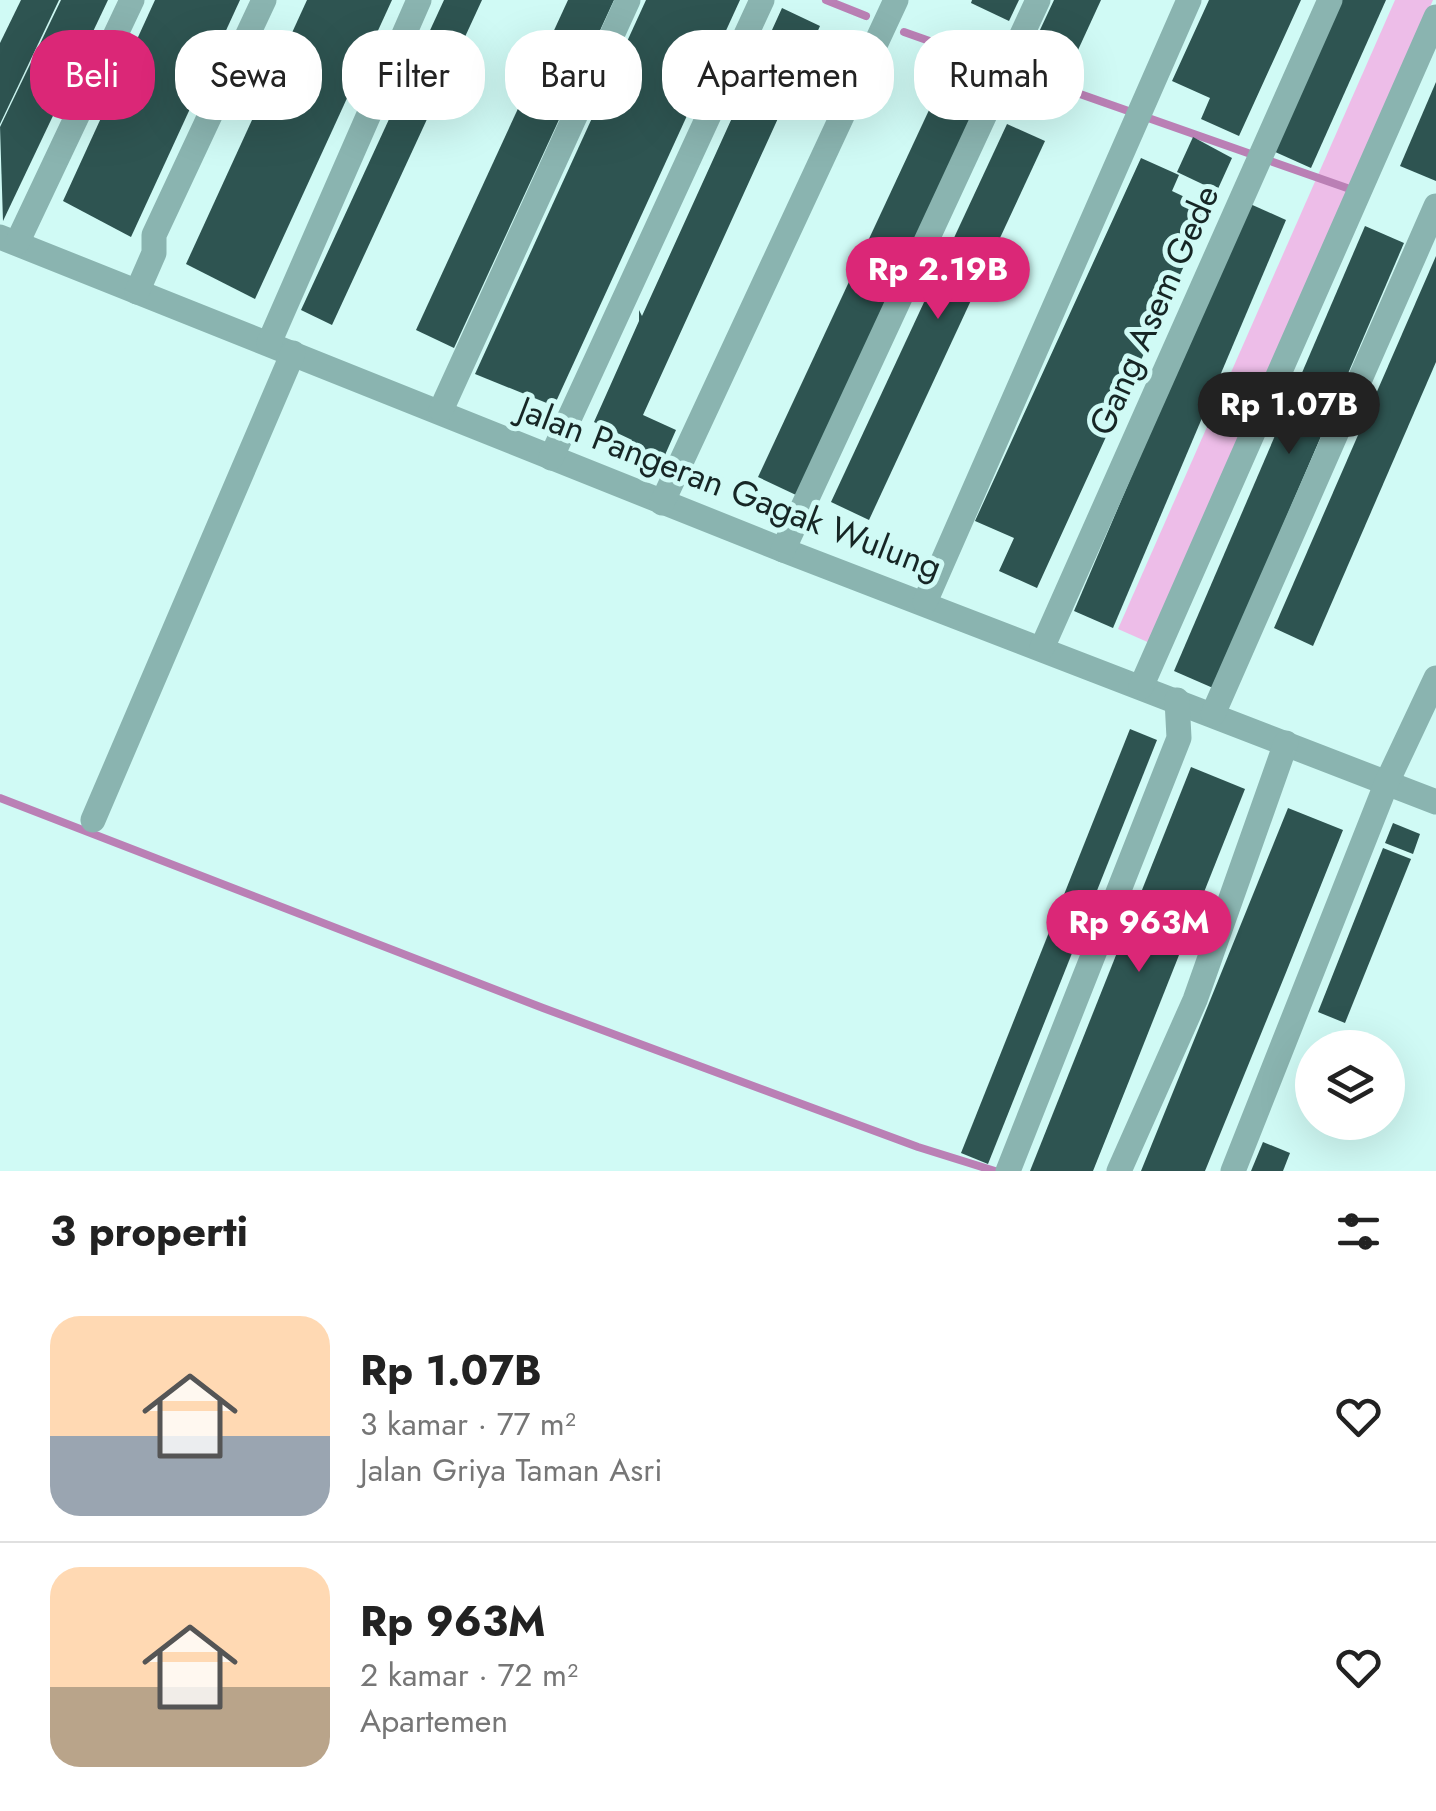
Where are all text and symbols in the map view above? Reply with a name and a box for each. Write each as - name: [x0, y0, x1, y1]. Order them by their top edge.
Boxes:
- chip: Beli: [30, 30, 155, 120]
- chip: Sewa: [175, 30, 322, 120]
- chip: Filter: [342, 30, 485, 120]
- chip: Baru: [505, 30, 642, 120]
- chip: Apartemen: [662, 30, 894, 120]
- chip: Rumah: [914, 30, 1084, 120]
- street label: Gang Asem Gede: [1076, 177, 1232, 443]
- pin: Rp 2.19B: [835, 237, 1041, 322]
- text: Rp 2.19B: [868, 246, 1008, 292]
- pin: Rp 1.07B: [1186, 372, 1392, 457]
- text: Rp 1.07B: [1220, 381, 1358, 427]
- street label: Jalan Pangeran Gagak Wulung: [507, 383, 949, 592]
- pin: Rp 963M: [1047, 890, 1231, 975]
- text: Rp 963M: [1068, 899, 1210, 945]
- map controls: [1295, 1030, 1405, 1140]
- button: layers: [1295, 1030, 1405, 1140]
- text: 3 properti: [50, 1201, 248, 1262]
- icon: filters: [1331, 1204, 1386, 1259]
- text: Rp 1.07B: [360, 1340, 542, 1401]
- icon: home: [130, 1356, 250, 1476]
- icon: heart: [1331, 1389, 1386, 1444]
- text: 3 kamar · 77 m²: [360, 1401, 576, 1447]
- text: Jalan Griya Taman Asri: [360, 1447, 663, 1493]
- text: Rp 963M: [360, 1591, 545, 1652]
- icon: home: [130, 1607, 250, 1727]
- icon: heart: [1331, 1640, 1386, 1695]
- text: 2 kamar · 72 m²: [360, 1652, 578, 1698]
- text: Apartemen: [360, 1698, 508, 1744]

